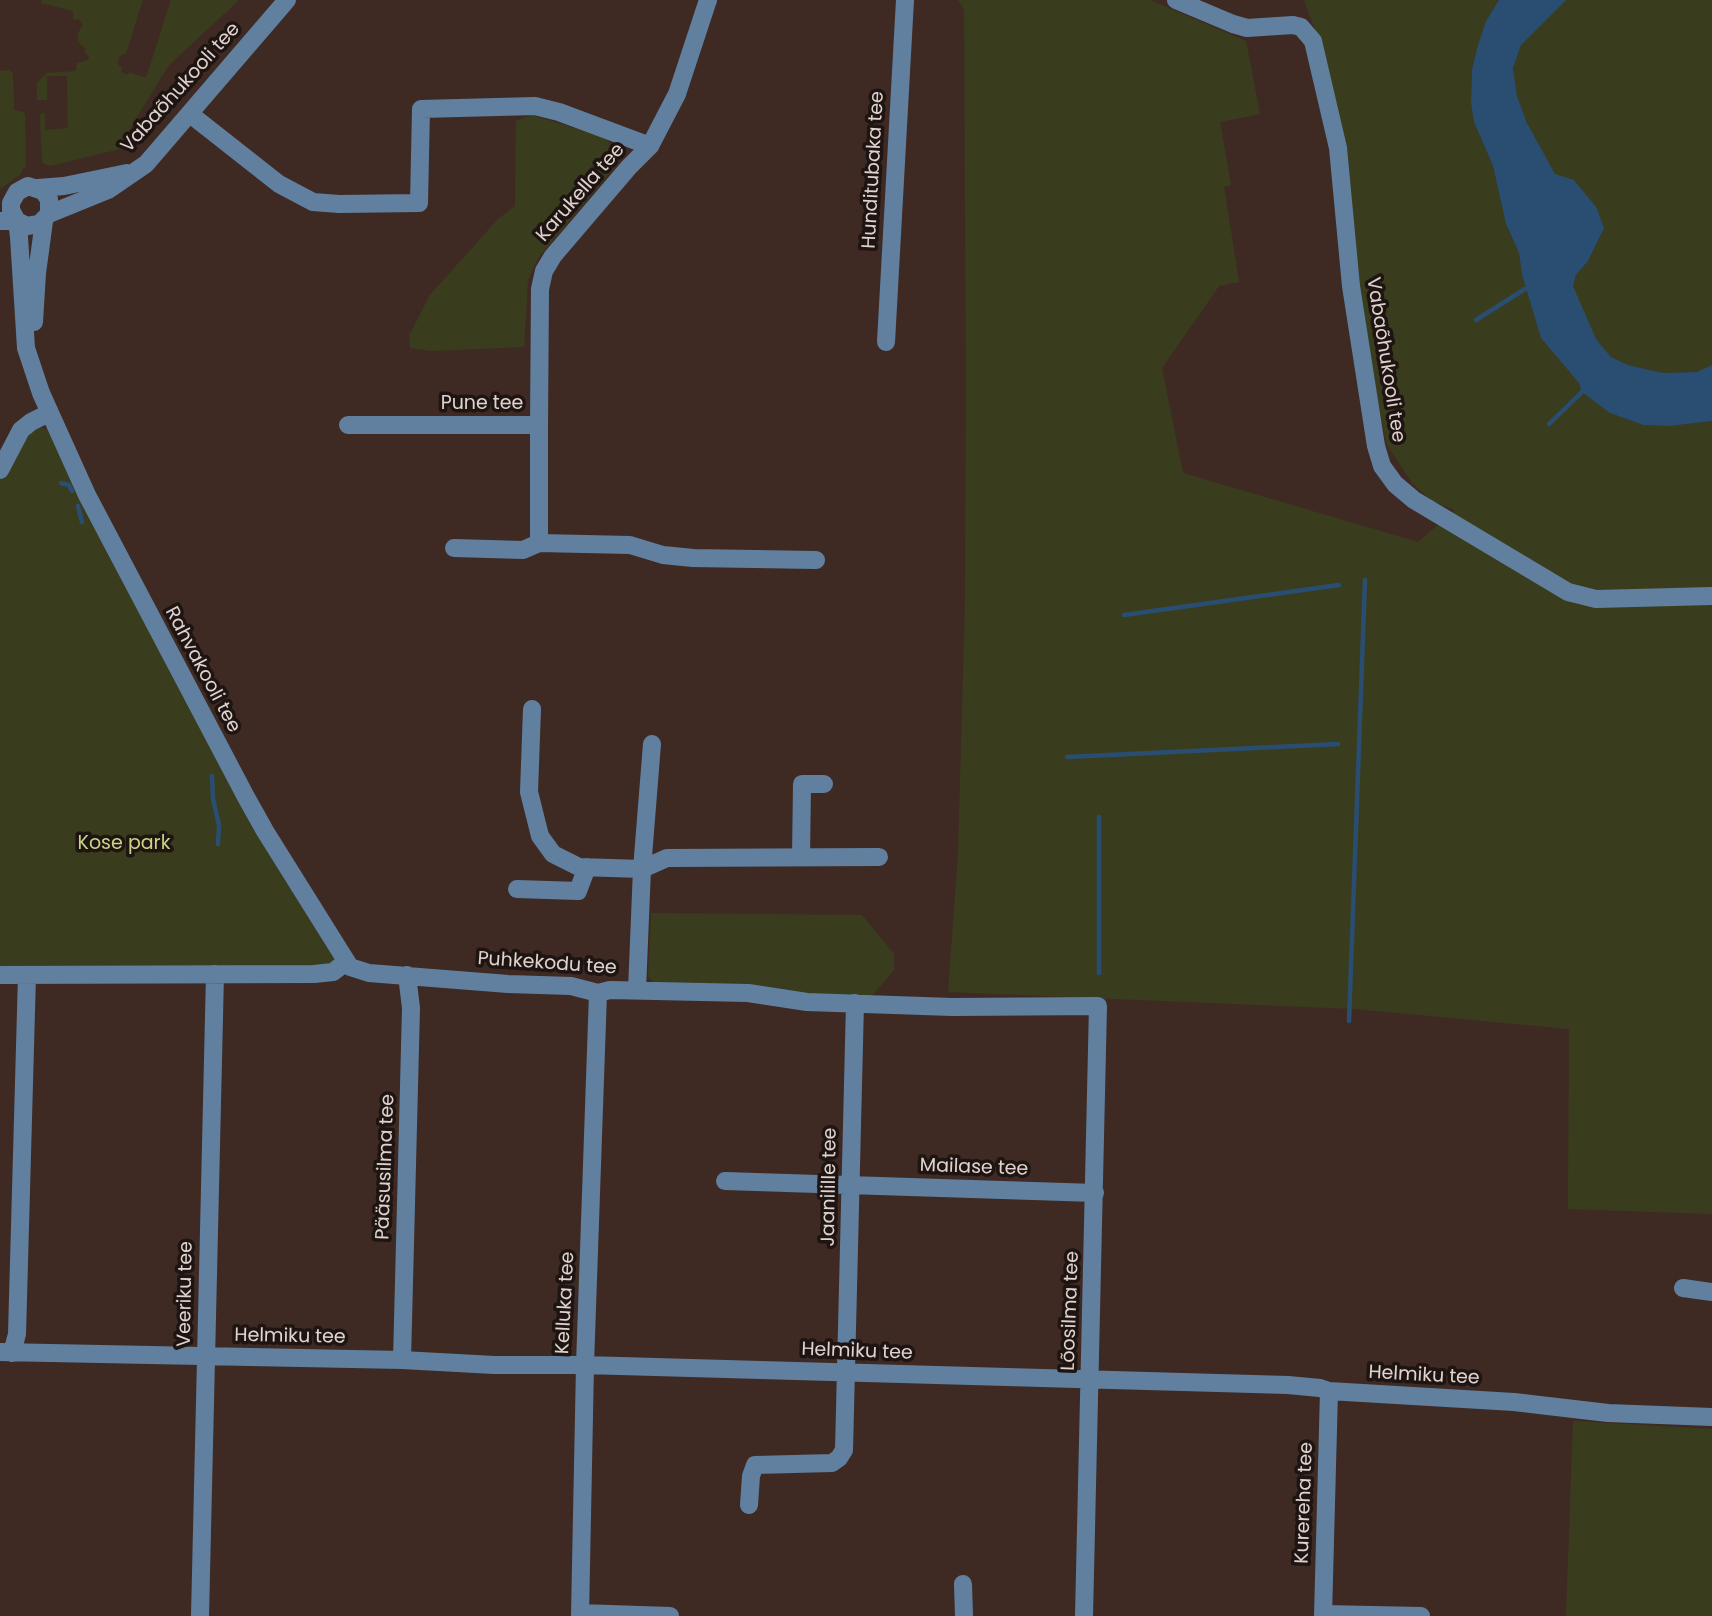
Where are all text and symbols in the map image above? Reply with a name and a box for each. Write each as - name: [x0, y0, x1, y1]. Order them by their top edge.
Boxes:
- street label: Vabaõhukooli tee: [117, 18, 245, 158]
- street label: Hunditubaka tee: [858, 91, 890, 249]
- street label: Karukella tee: [532, 139, 630, 247]
- street label: Vabaõhukooli tee: [1361, 276, 1409, 444]
- street label: Pune tee: [441, 393, 523, 415]
- street label: Rahvakooli tee: [159, 603, 245, 737]
- park label: Kose park: [78, 833, 170, 855]
- street label: Puhkekodu tee: [477, 948, 617, 980]
- street label: Pääsusilma tee: [372, 1094, 400, 1240]
- street label: Jaanilille tee: [818, 1128, 842, 1246]
- street label: Mailase tee: [919, 1155, 1029, 1181]
- street label: Veeriku tee: [174, 1241, 198, 1347]
- street label: Kelluka tee: [552, 1251, 580, 1355]
- street label: Lõosilma tee: [1058, 1251, 1084, 1371]
- street label: Helmiku tee: [234, 1325, 346, 1349]
- street label: Helmiku tee: [801, 1339, 913, 1365]
- street label: Helmiku tee: [1368, 1362, 1480, 1390]
- street label: Kurereha tee: [1291, 1442, 1319, 1564]

